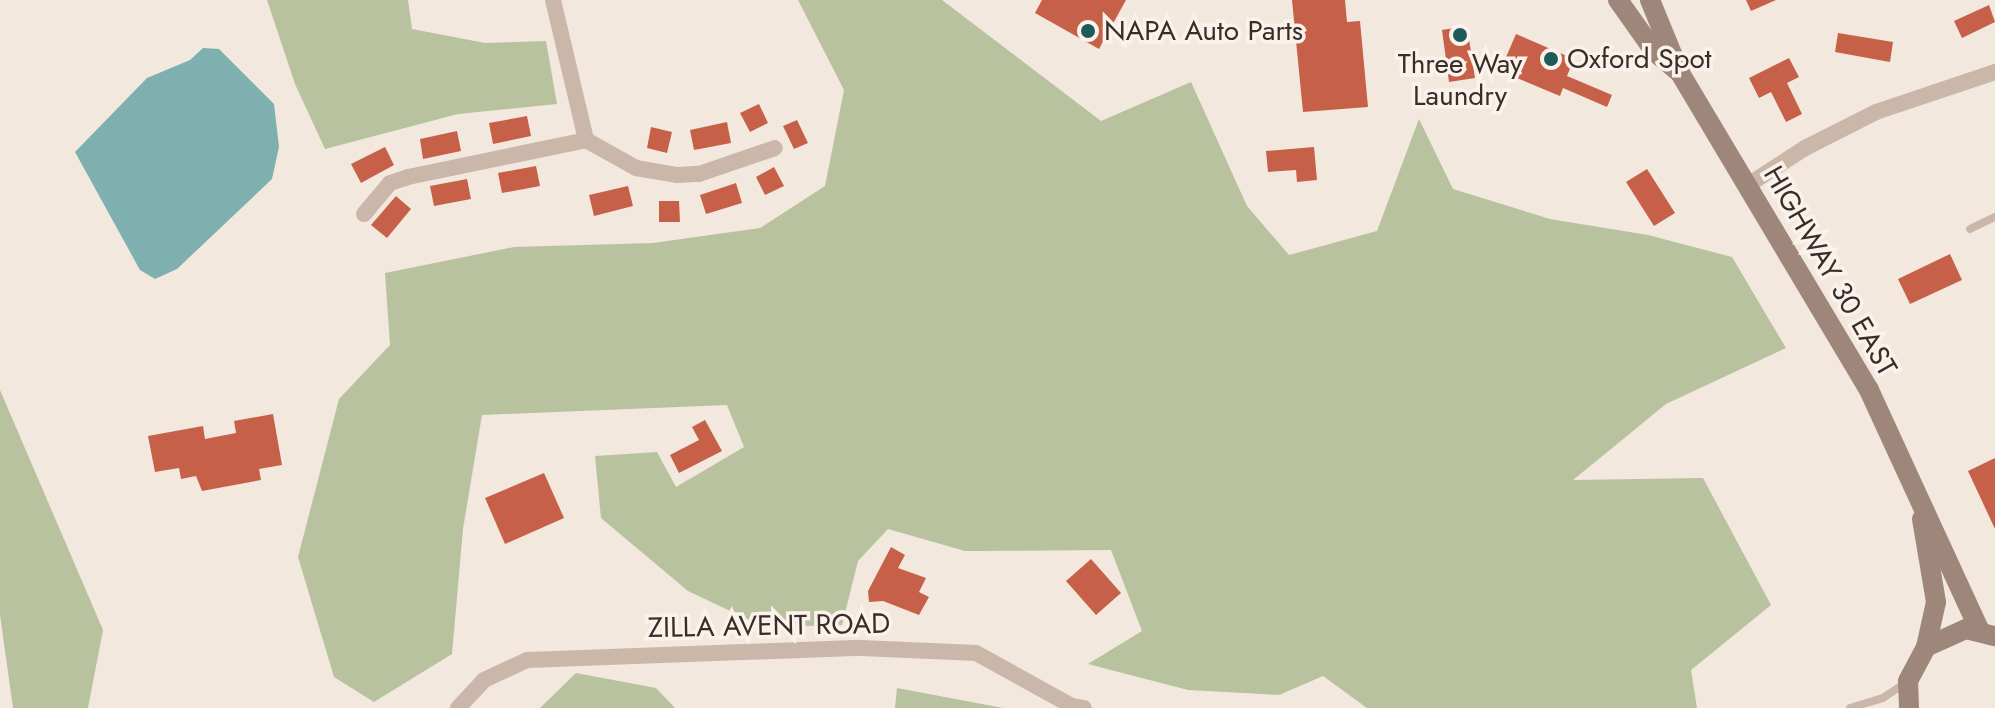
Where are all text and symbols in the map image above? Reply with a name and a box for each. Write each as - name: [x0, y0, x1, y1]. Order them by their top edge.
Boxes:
- place label: NAPA Auto Parts: [1104, 14, 1303, 48]
- marker: NAPA Auto Parts: [1079, 22, 1097, 40]
- marker: Three Way Laundry: [1451, 26, 1469, 44]
- place label: Oxford Spot: [1567, 42, 1711, 76]
- place label: Three Way Laundry: [1398, 47, 1522, 113]
- marker: Oxford Spot: [1542, 50, 1560, 68]
- street label: HIGHWAY 30 EAST: [1756, 160, 1904, 382]
- street label: ZILLA AVENT ROAD: [648, 607, 890, 645]

